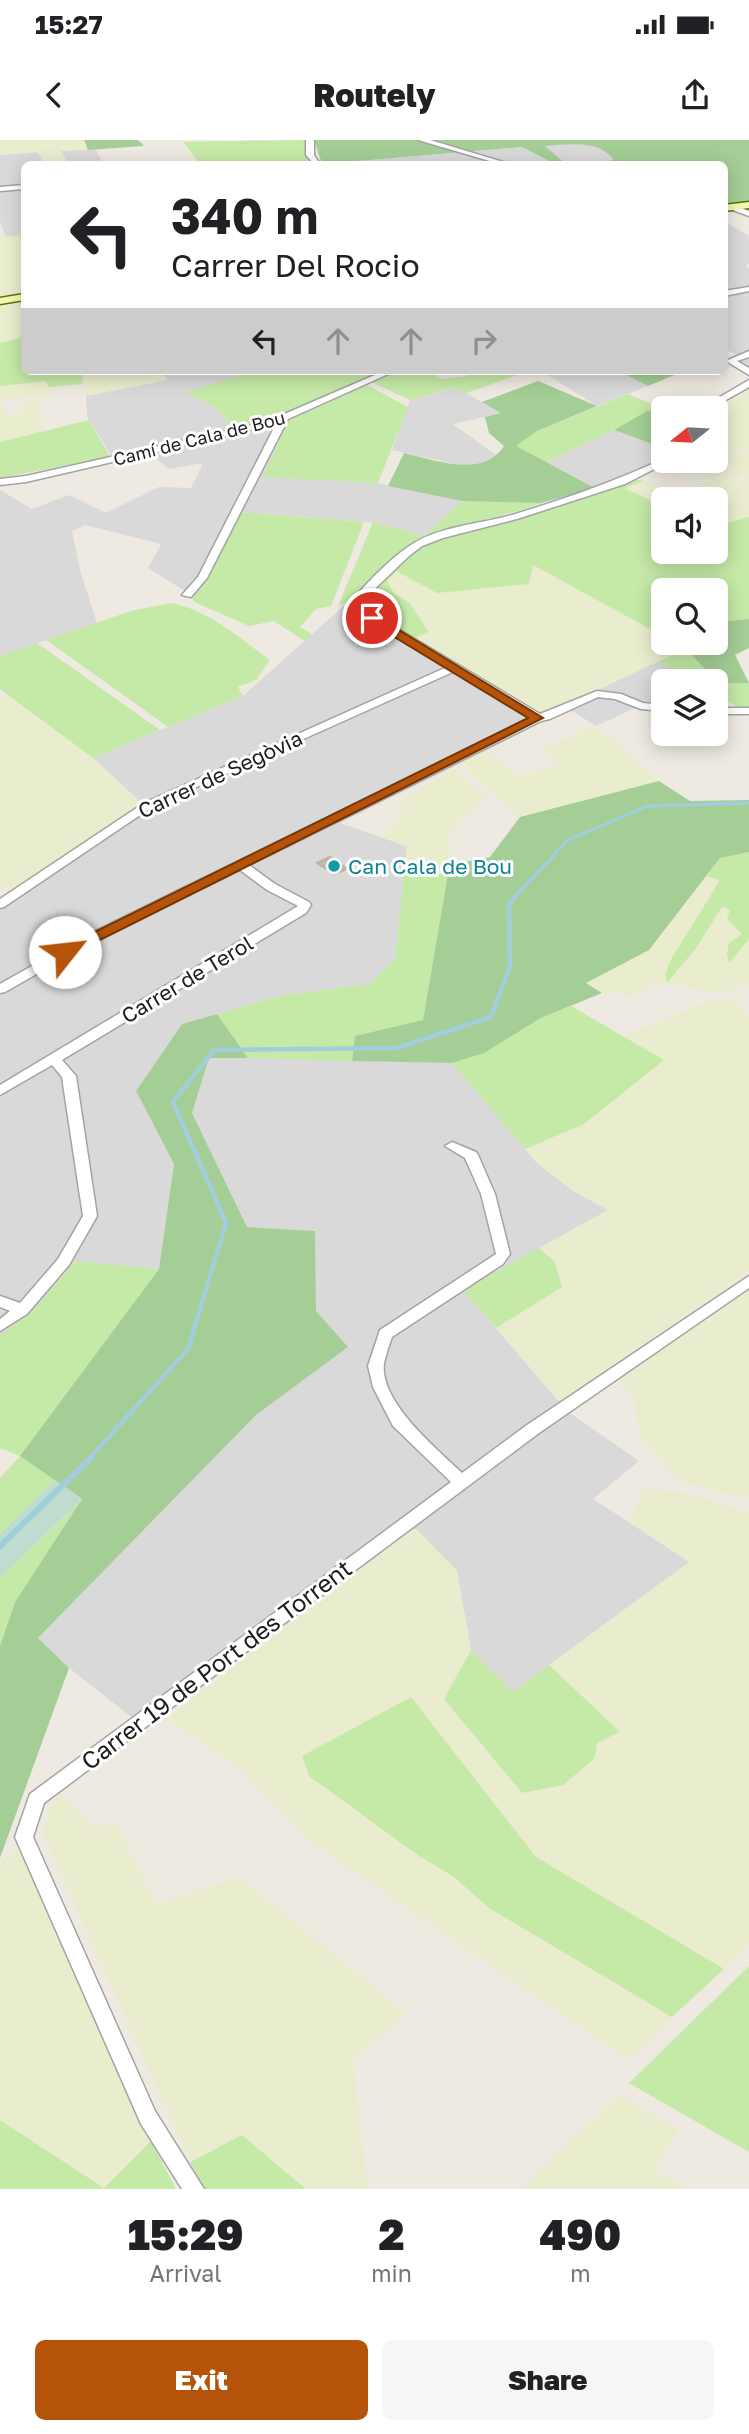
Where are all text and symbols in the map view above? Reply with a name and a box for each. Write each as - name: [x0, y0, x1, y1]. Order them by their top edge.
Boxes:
- text: 15:27: [35, 9, 103, 40]
- icon: back: [35, 76, 73, 114]
- text: Routely: [313, 76, 436, 114]
- icon: share: [676, 76, 714, 114]
- text: 340 m: [171, 186, 319, 245]
- icon: left: [56, 189, 147, 280]
- text: Carrer Del Rocio: [171, 246, 420, 284]
- icon: left: [246, 322, 284, 360]
- icon: ahead: [319, 322, 357, 360]
- icon: ahead: [392, 322, 430, 360]
- icon: right: [465, 322, 503, 360]
- north arrow: [651, 396, 728, 472]
- map controls: [651, 396, 728, 746]
- street label: Camí de Cala de Bou: [111, 406, 287, 470]
- button: sound: [651, 487, 728, 564]
- button: search: [651, 578, 728, 655]
- pin: [342, 588, 402, 648]
- icon: arrive: [353, 599, 391, 637]
- button: layers: [651, 669, 728, 746]
- street label: Carrer de Segòvia: [134, 725, 306, 823]
- place label: Can Cala de Bou: [348, 853, 512, 879]
- marker: Can Cala de Bou: [326, 858, 342, 874]
- position arrow: [28, 915, 102, 989]
- street label: Carrer de Terol: [116, 930, 258, 1028]
- street label: Carrer 19 de Port des Torrent: [75, 1553, 357, 1775]
- text: 15:29: [128, 2209, 244, 2259]
- text: 2: [379, 2209, 405, 2259]
- text: 490: [540, 2209, 621, 2259]
- text: Arrival: [150, 2259, 222, 2287]
- text: min: [371, 2259, 412, 2287]
- text: m: [570, 2259, 591, 2287]
- button: Exit: [35, 2340, 368, 2420]
- button: Share: [382, 2340, 714, 2420]

